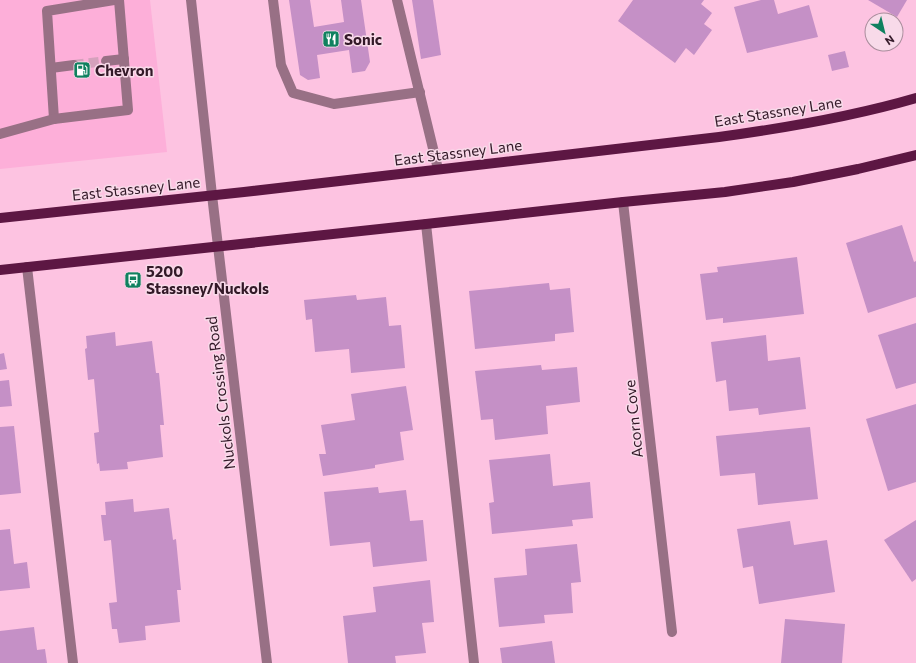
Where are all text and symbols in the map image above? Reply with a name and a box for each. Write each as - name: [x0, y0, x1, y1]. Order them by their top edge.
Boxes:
- north arrow: [864, 12, 904, 52]
- restaurant icon: Sonic: [321, 29, 341, 49]
- place label: Sonic: [344, 30, 382, 48]
- text: N: [883, 33, 897, 48]
- fuel station icon: Chevron: [72, 60, 92, 80]
- place label: Chevron: [95, 61, 153, 79]
- street label: East Stassney Lane: [713, 92, 843, 130]
- street label: East Stassney Lane: [393, 135, 523, 169]
- street label: East Stassney Lane: [71, 172, 201, 204]
- place label: 5200 Stassney/Nuckols: [146, 262, 269, 297]
- bus stop icon: 5200 Stassney/Nuckols: [123, 270, 143, 290]
- street label: Nuckols Crossing Road: [202, 315, 238, 471]
- street label: Acorn Cove: [620, 379, 646, 459]

